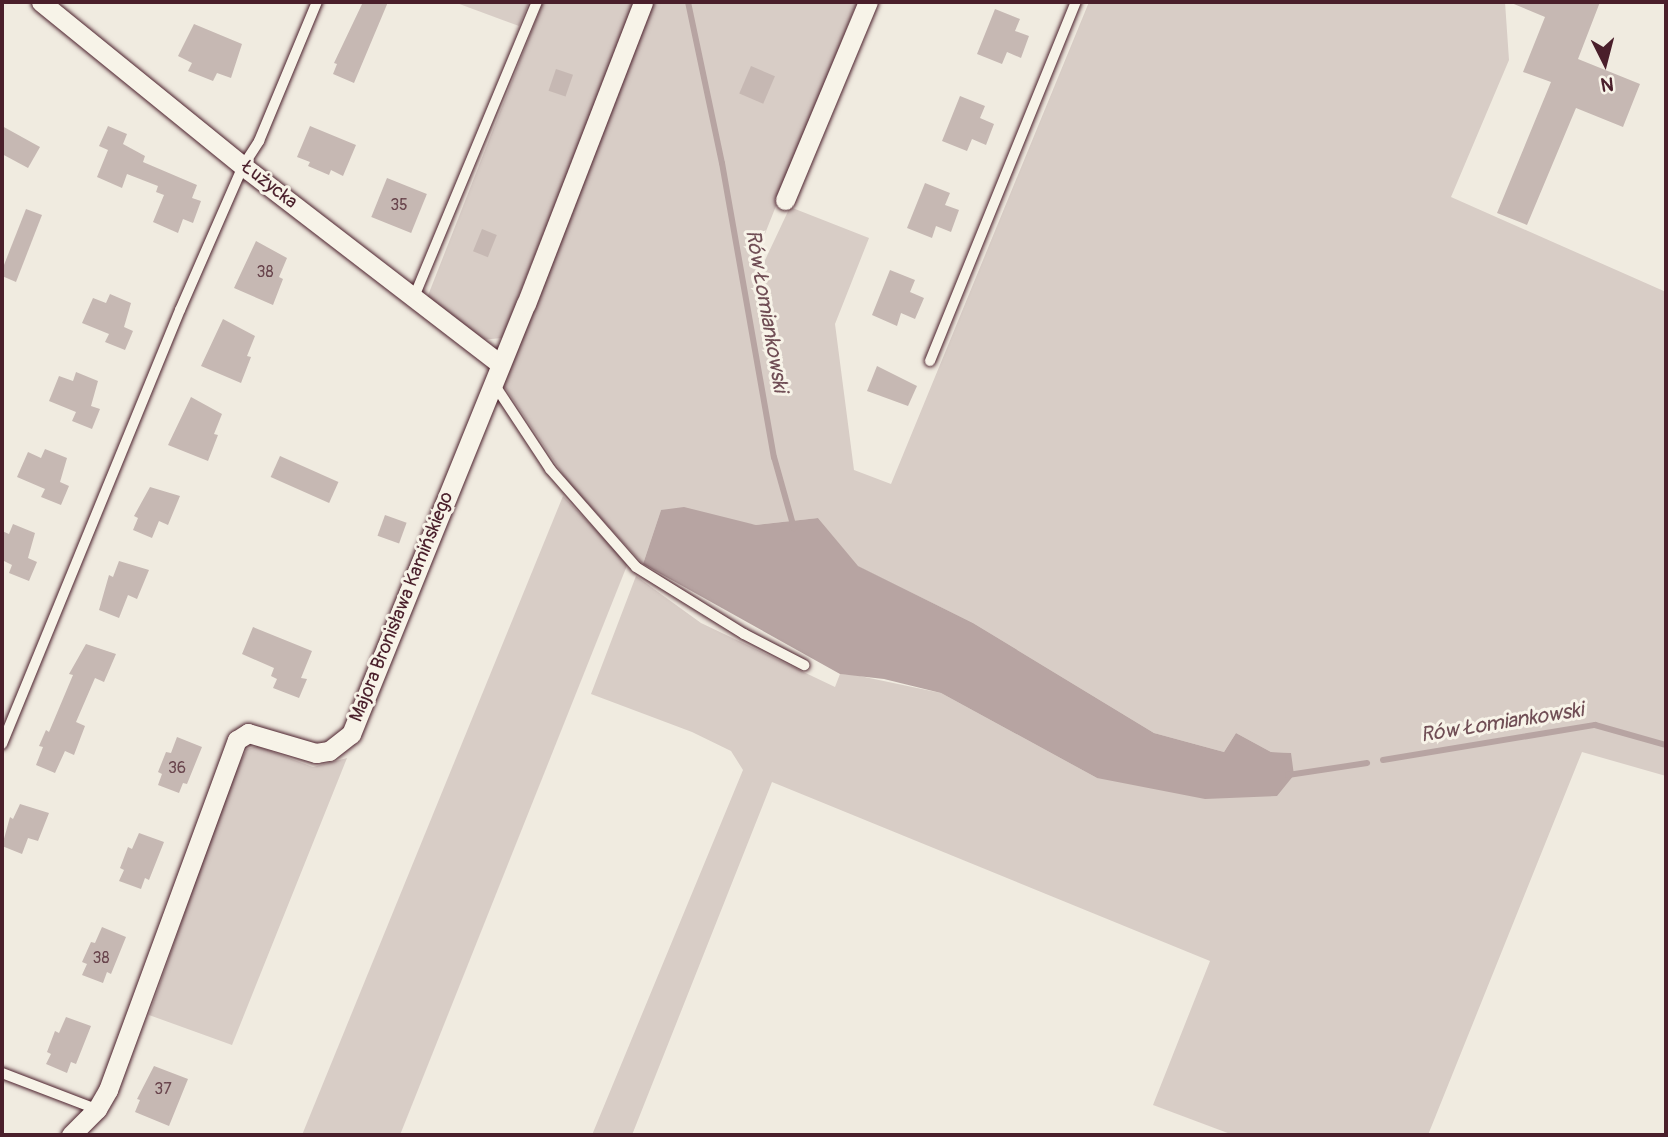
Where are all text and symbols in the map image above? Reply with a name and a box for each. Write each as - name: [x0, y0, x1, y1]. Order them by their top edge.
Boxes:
- north arrow: [1570, 28, 1640, 98]
- text: N: [1600, 71, 1615, 96]
- street label: Łużycka: [236, 156, 302, 214]
- house number: 35: [390, 195, 408, 215]
- water label: Rów Łomiankowski: [739, 228, 793, 394]
- house number: 38: [257, 262, 273, 282]
- street label: Majora Bronisława Kamińskiego: [345, 489, 459, 725]
- water label: Rów Łomiankowski: [1419, 698, 1585, 748]
- house number: 36: [168, 758, 186, 778]
- house number: 38: [93, 948, 109, 968]
- house number: 37: [154, 1079, 172, 1099]

